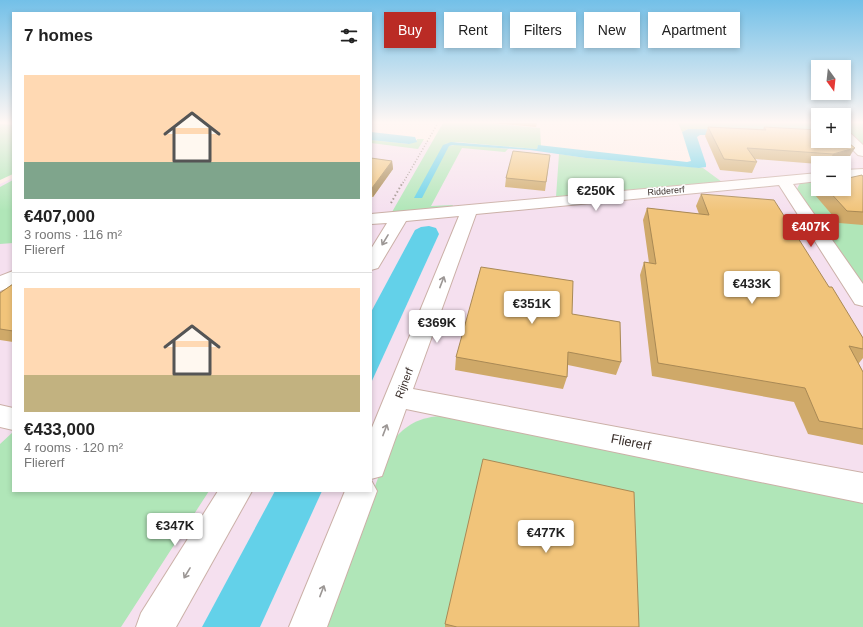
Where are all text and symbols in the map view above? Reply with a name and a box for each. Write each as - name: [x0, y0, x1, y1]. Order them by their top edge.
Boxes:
- chip: Buy: [384, 12, 436, 48]
- chip: Rent: [444, 12, 502, 48]
- chip: Filters: [510, 12, 576, 48]
- chip: New: [584, 12, 640, 48]
- chip: Apartment: [648, 12, 740, 48]
- icon: filters: [338, 25, 360, 47]
- text: 7 homes: [24, 26, 93, 45]
- north arrow: [811, 60, 851, 100]
- map controls: [811, 60, 851, 196]
- icon: home: [156, 101, 228, 173]
- button: +: [811, 108, 851, 148]
- button: −: [811, 156, 851, 196]
- pin: €250K: [568, 178, 624, 212]
- text: €250K: [577, 183, 615, 198]
- street label: Riddererf: [647, 184, 685, 198]
- text: €407,000: [24, 207, 95, 226]
- pin: €407K: [783, 214, 839, 248]
- text: €407K: [792, 219, 830, 234]
- text: 3 rooms · 116 m²: [24, 227, 122, 242]
- one-way arrow: [381, 234, 389, 246]
- text: Fliererf: [24, 242, 64, 257]
- pin: €433K: [724, 271, 780, 305]
- text: €433K: [733, 276, 771, 291]
- one-way arrow: [439, 277, 447, 289]
- pin: €351K: [504, 291, 560, 325]
- text: €351K: [513, 296, 551, 311]
- pin: €369K: [409, 310, 465, 344]
- icon: home: [156, 314, 228, 386]
- text: €369K: [418, 315, 456, 330]
- street label: Rijnerf: [393, 365, 416, 400]
- text: €433,000: [24, 420, 95, 439]
- one-way arrow: [382, 424, 390, 436]
- street label: Fliererf: [610, 431, 653, 453]
- text: 4 rooms · 120 m²: [24, 440, 123, 455]
- text: Fliererf: [24, 455, 64, 470]
- pin: €347K: [147, 513, 203, 547]
- text: €347K: [156, 518, 194, 533]
- pin: €477K: [518, 520, 574, 554]
- text: €477K: [527, 525, 565, 540]
- one-way arrow: [183, 567, 191, 579]
- one-way arrow: [319, 585, 327, 597]

